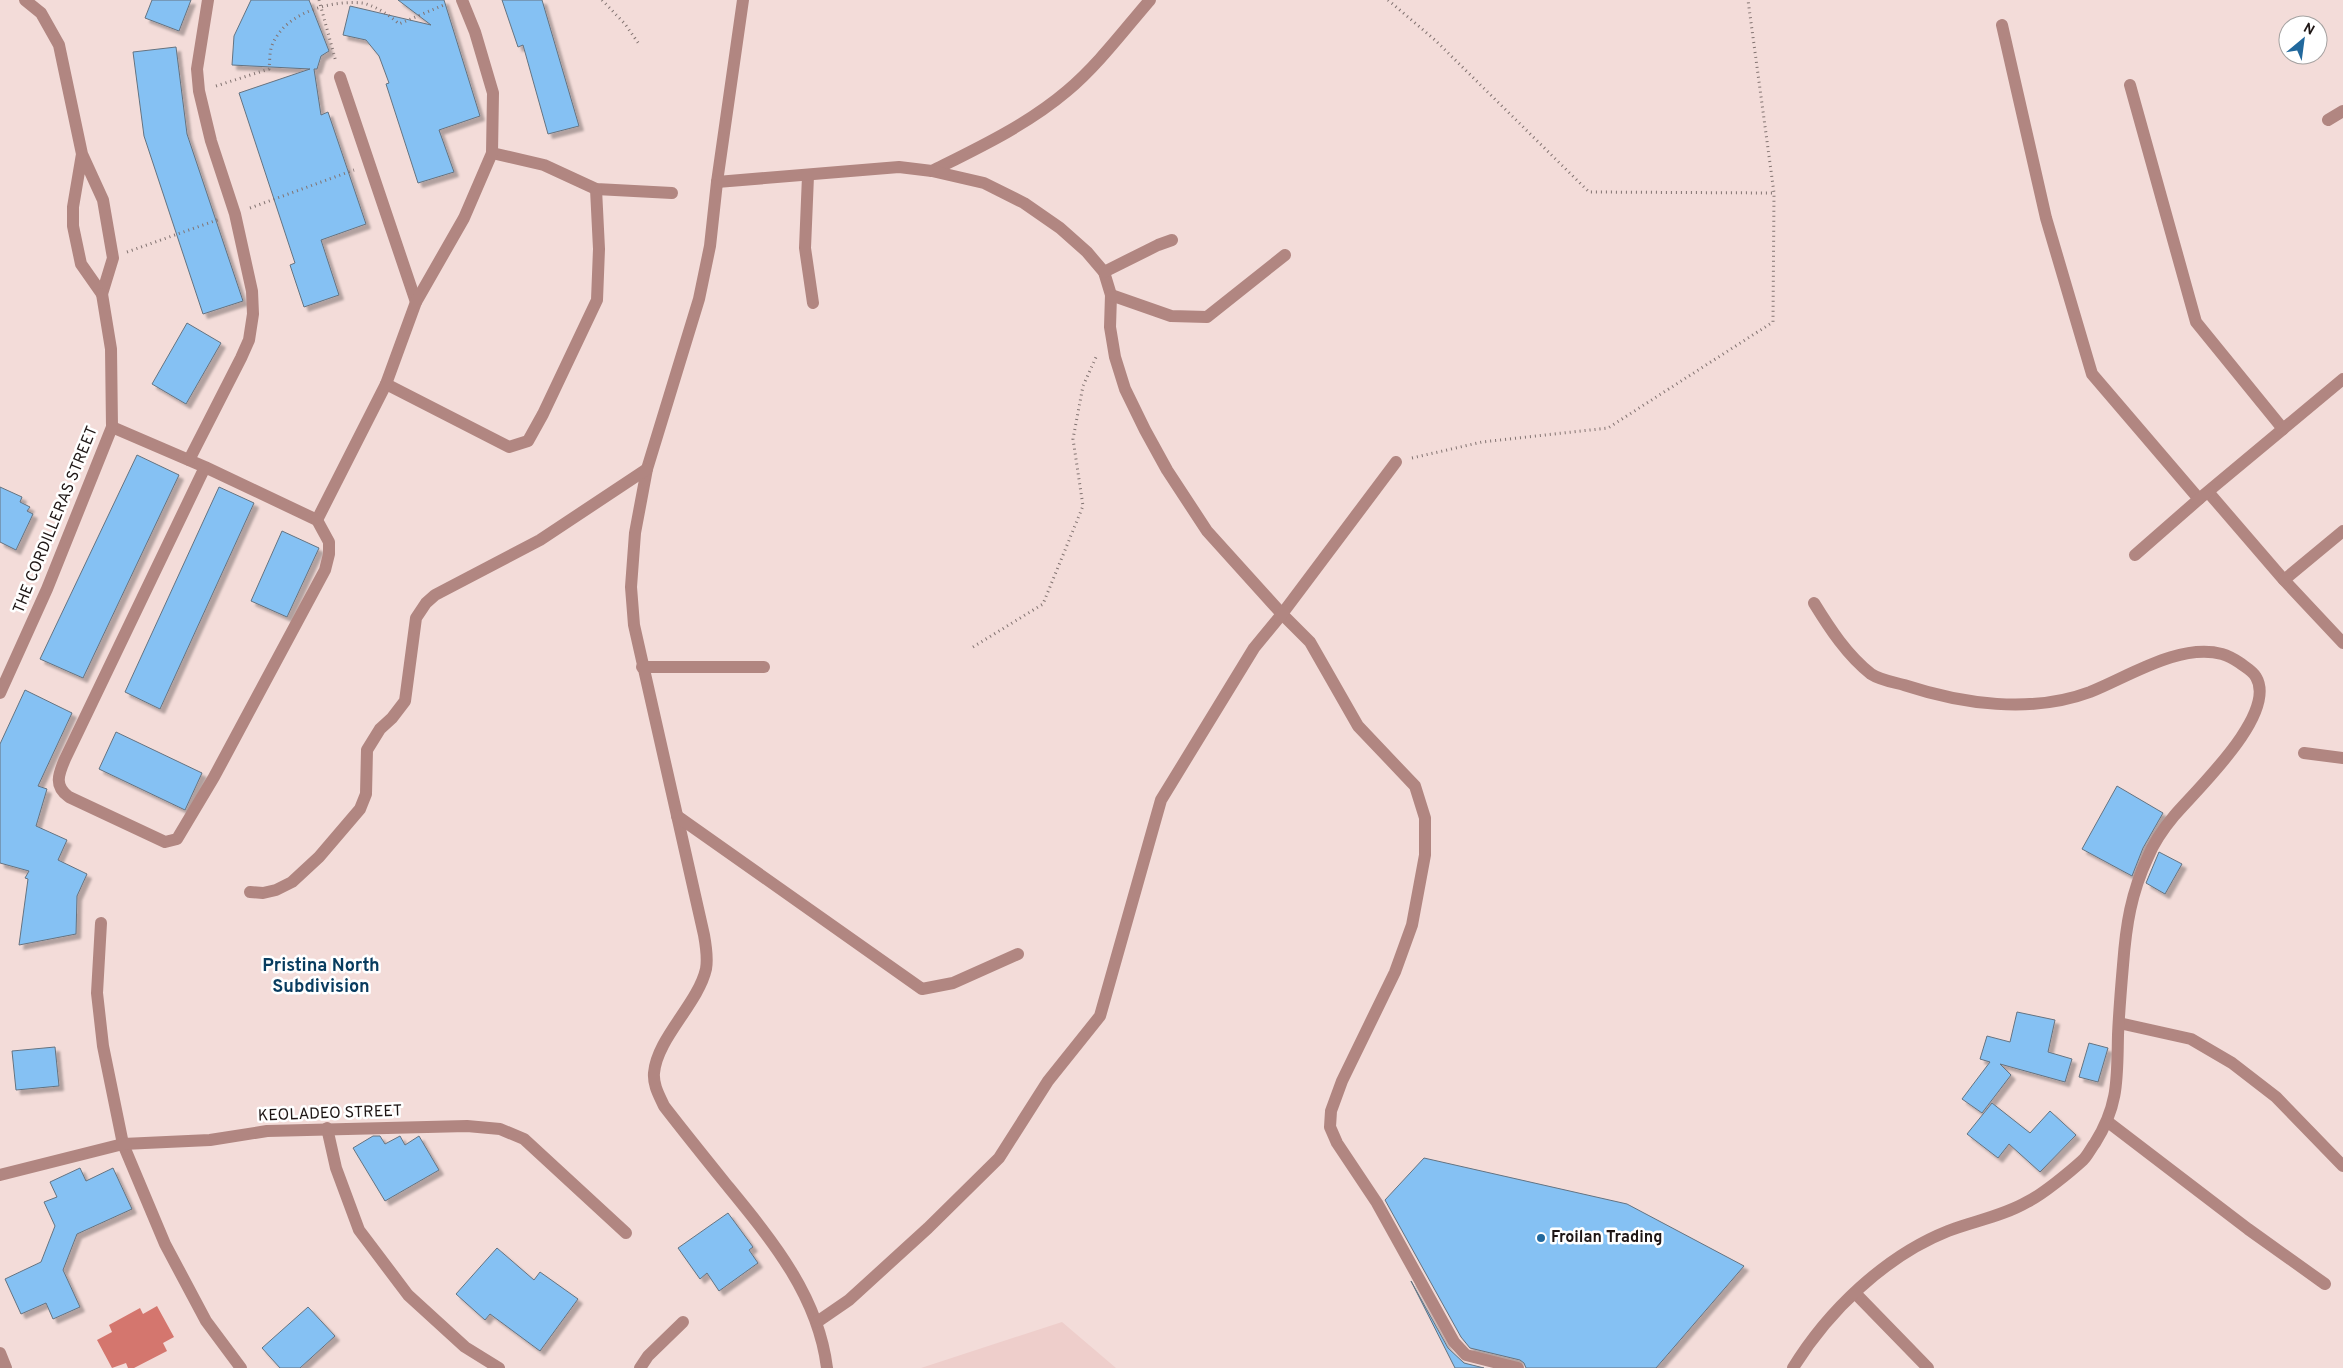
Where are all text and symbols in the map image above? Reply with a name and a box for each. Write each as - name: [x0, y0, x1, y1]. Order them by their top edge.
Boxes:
- north arrow: [2278, 15, 2328, 65]
- text: N: [2300, 20, 2317, 40]
- street label: THE CORDILLERAS STREET: [9, 423, 103, 617]
- district label: Pristina North Subdivision: [262, 955, 380, 999]
- street label: KEOLADEO STREET: [257, 1101, 403, 1127]
- place label: Froilan Trading: [1551, 1228, 1663, 1248]
- marker: Froilan Trading: [1535, 1232, 1547, 1244]

